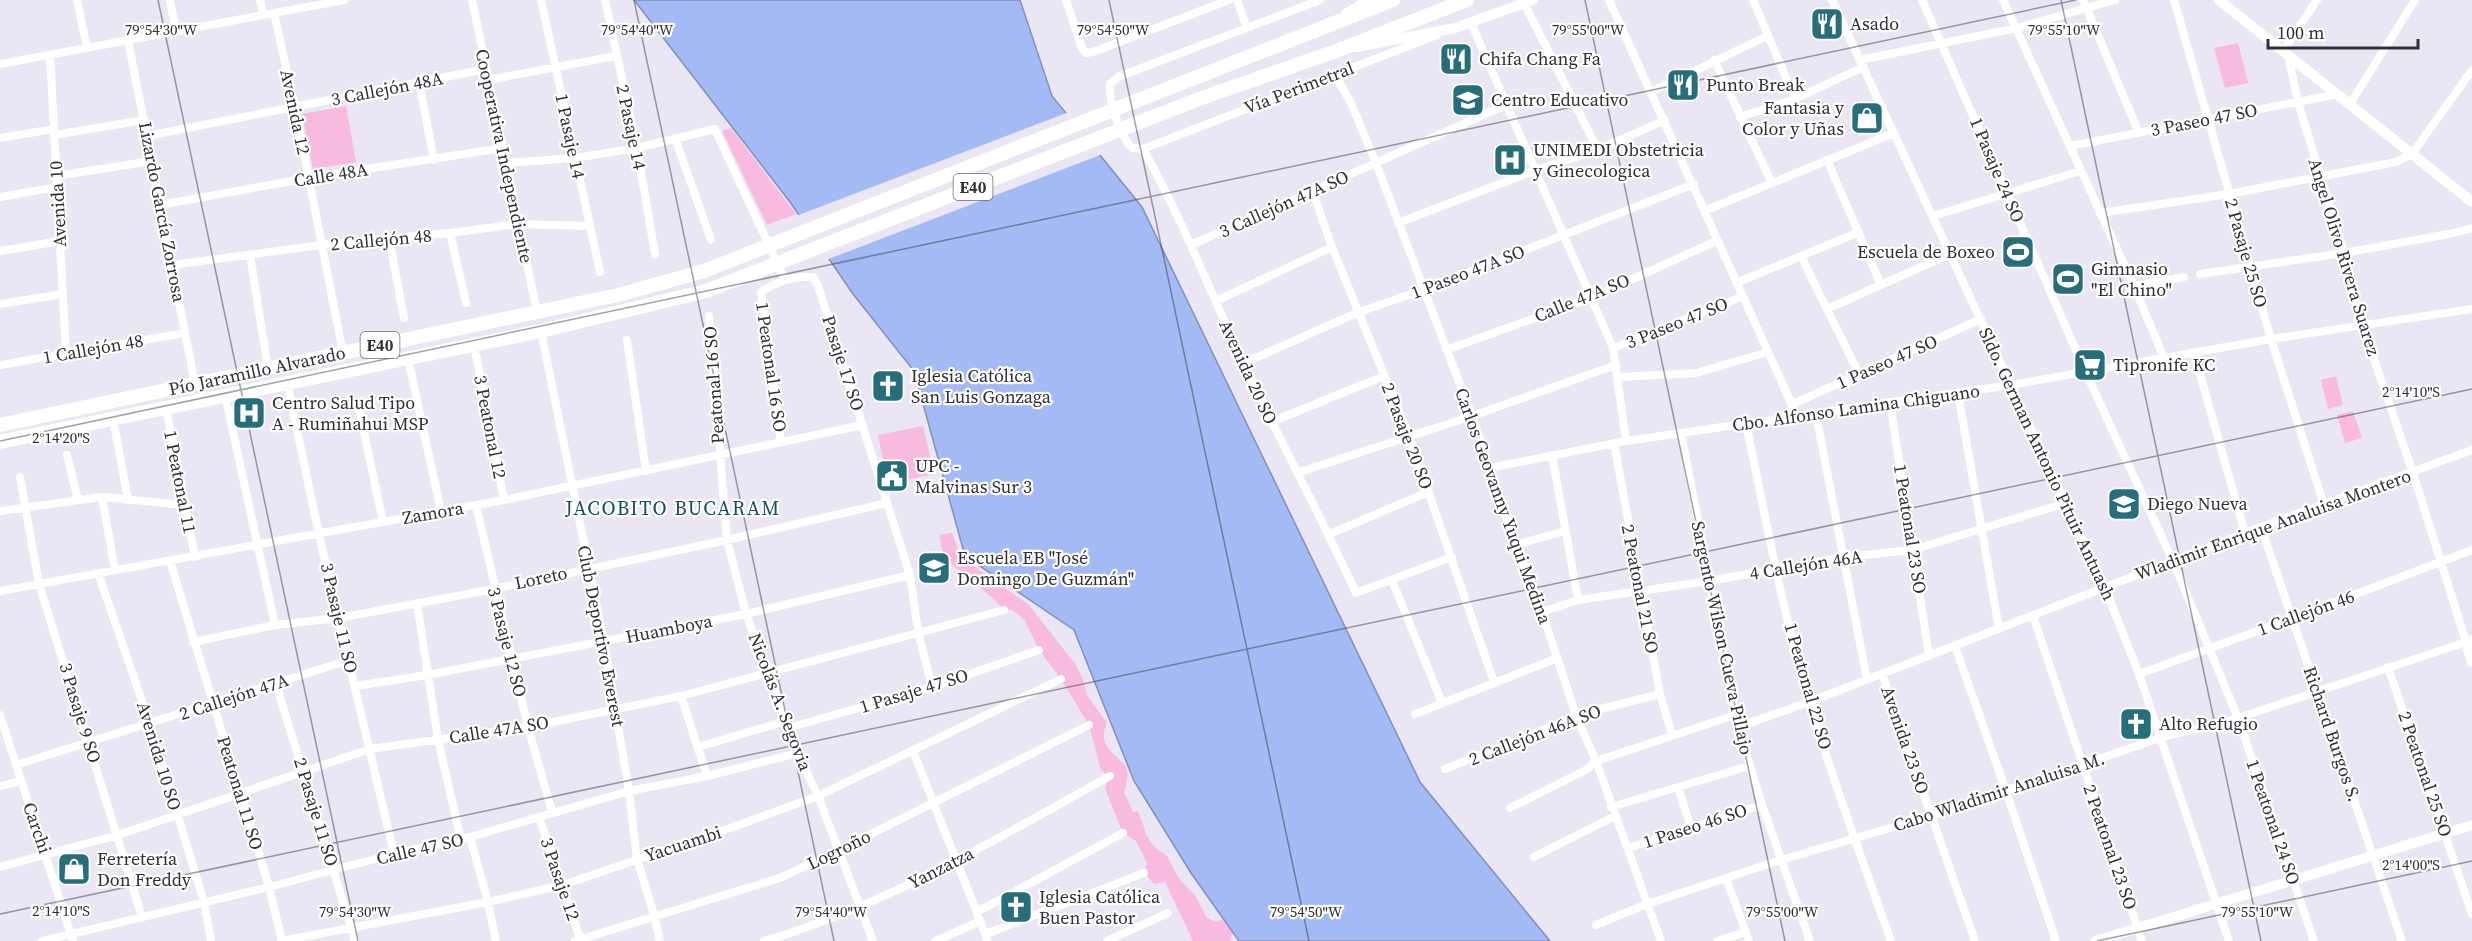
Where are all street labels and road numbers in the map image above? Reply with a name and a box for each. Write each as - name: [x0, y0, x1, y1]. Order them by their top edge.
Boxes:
- street label: Cooperativa Independiente: [470, 47, 539, 265]
- street label: Vía Perimetral: [1240, 55, 1357, 120]
- street label: 3 Callejón 48A: [329, 65, 445, 112]
- street label: Avenida 12: [274, 67, 317, 157]
- street label: 2 Pasaje 14: [610, 82, 653, 172]
- street label: 1 Pasaje 14: [549, 91, 592, 181]
- street label: 3 Paseo 47 SO: [2148, 97, 2259, 142]
- street label: 1 Pasaje 24 SO: [1964, 113, 2031, 226]
- street label: Lizardo García Zorrosa: [133, 120, 192, 305]
- street label: Angel Olivo Rivera Suarez: [2302, 155, 2386, 359]
- street label: Calle 48A: [292, 156, 370, 193]
- street label: Avenida 10: [43, 160, 72, 248]
- street label: 3 Callejón 47A SO: [1215, 164, 1353, 243]
- road number: E40: [954, 174, 992, 200]
- street label: 2 Pasaje 25 SO: [2219, 195, 2274, 310]
- street label: 2 Callejón 48: [329, 223, 433, 256]
- street label: 1 Paseo 47A SO: [1407, 238, 1528, 305]
- street label: Calle 47A SO: [1530, 267, 1633, 328]
- street label: 3 Paseo 47 SO: [1622, 291, 1732, 354]
- street label: 1 Peatonal 16 SO: [750, 300, 793, 434]
- street label: Pasaje 17 SO: [816, 312, 871, 414]
- street label: Avenida 20 SO: [1213, 315, 1284, 428]
- street label: Sldo. German Antonio Pituir Antuash: [1973, 323, 2122, 604]
- street label: Peatonal 16 SO: [697, 325, 730, 445]
- street label: 1 Callejón 48: [41, 327, 145, 370]
- street label: 1 Paseo 47 SO: [1832, 328, 1941, 395]
- road number: E40: [360, 332, 400, 358]
- street label: Pío Jaramillo Alvarado: [166, 340, 348, 401]
- street label: 3 Peatonal 12: [468, 373, 513, 481]
- street label: Cbo. Alfonso Lamina Chiguano: [1730, 378, 1981, 437]
- street label: 2 Pasaje 20 SO: [1376, 379, 1439, 493]
- street label: Carlos Geovanny Yuqui Medina: [1449, 384, 1558, 628]
- street label: 1 Peatonal 11: [158, 428, 203, 536]
- street label: 1 Peatonal 23 SO: [1888, 462, 1933, 596]
- street label: Wladimir Enrique Analuisa Montero: [2131, 463, 2415, 586]
- street label: Zamora: [400, 495, 466, 530]
- street label: Sargento Wilson Cueva Pillajo: [1686, 519, 1759, 757]
- street label: 2 Peatonal 21 SO: [1616, 522, 1665, 656]
- street label: Club Deportivo Everest: [572, 543, 631, 729]
- street label: 4 Callejón 46A: [1748, 543, 1864, 586]
- street label: 3 Pasaje 11 SO: [315, 560, 364, 675]
- street label: Loreto: [512, 560, 570, 595]
- street label: 1 Callejón 46: [2254, 583, 2358, 642]
- street label: 3 Pasaje 12 SO: [482, 584, 533, 699]
- street label: Huamboya: [623, 608, 715, 649]
- street label: 1 Peatonal 22 SO: [1778, 619, 1839, 752]
- street label: Nicolás A. Segovia: [743, 629, 819, 775]
- street label: 3 Pasaje 9 SO: [53, 660, 108, 766]
- street label: 1 Pasaje 47 SO: [856, 662, 971, 719]
- street label: Richard Burgos S.: [2298, 663, 2367, 805]
- street label: 2 Callejón 47A: [176, 667, 292, 726]
- street label: Avenida 23 SO: [1875, 683, 1936, 797]
- street label: Avenida 10 SO: [131, 698, 188, 813]
- street label: 2 Callejón 46A SO: [1465, 698, 1605, 771]
- street label: 2 Peatonal 25 SO: [2392, 708, 2459, 840]
- street label: Calle 47A SO: [447, 709, 551, 750]
- street label: Peatonal 11 SO: [211, 733, 270, 853]
- street label: Cabo Wladimir Analuisa M.: [1890, 745, 2108, 838]
- street label: 2 Pasaje 11 SO: [288, 754, 345, 869]
- street label: 1 Peatonal 24 SO: [2240, 756, 2307, 888]
- street label: 2 Peatonal 23 SO: [2077, 781, 2144, 913]
- street label: 1 Paseo 46 SO: [1640, 797, 1750, 854]
- street label: Carchi: [17, 799, 58, 857]
- street label: Yacuambi: [641, 819, 724, 868]
- street label: Logroño: [803, 823, 875, 876]
- street label: Calle 47 SO: [374, 826, 466, 871]
- street label: 3 Pasaje 12: [535, 834, 586, 924]
- street label: Yanzatza: [904, 840, 979, 895]

